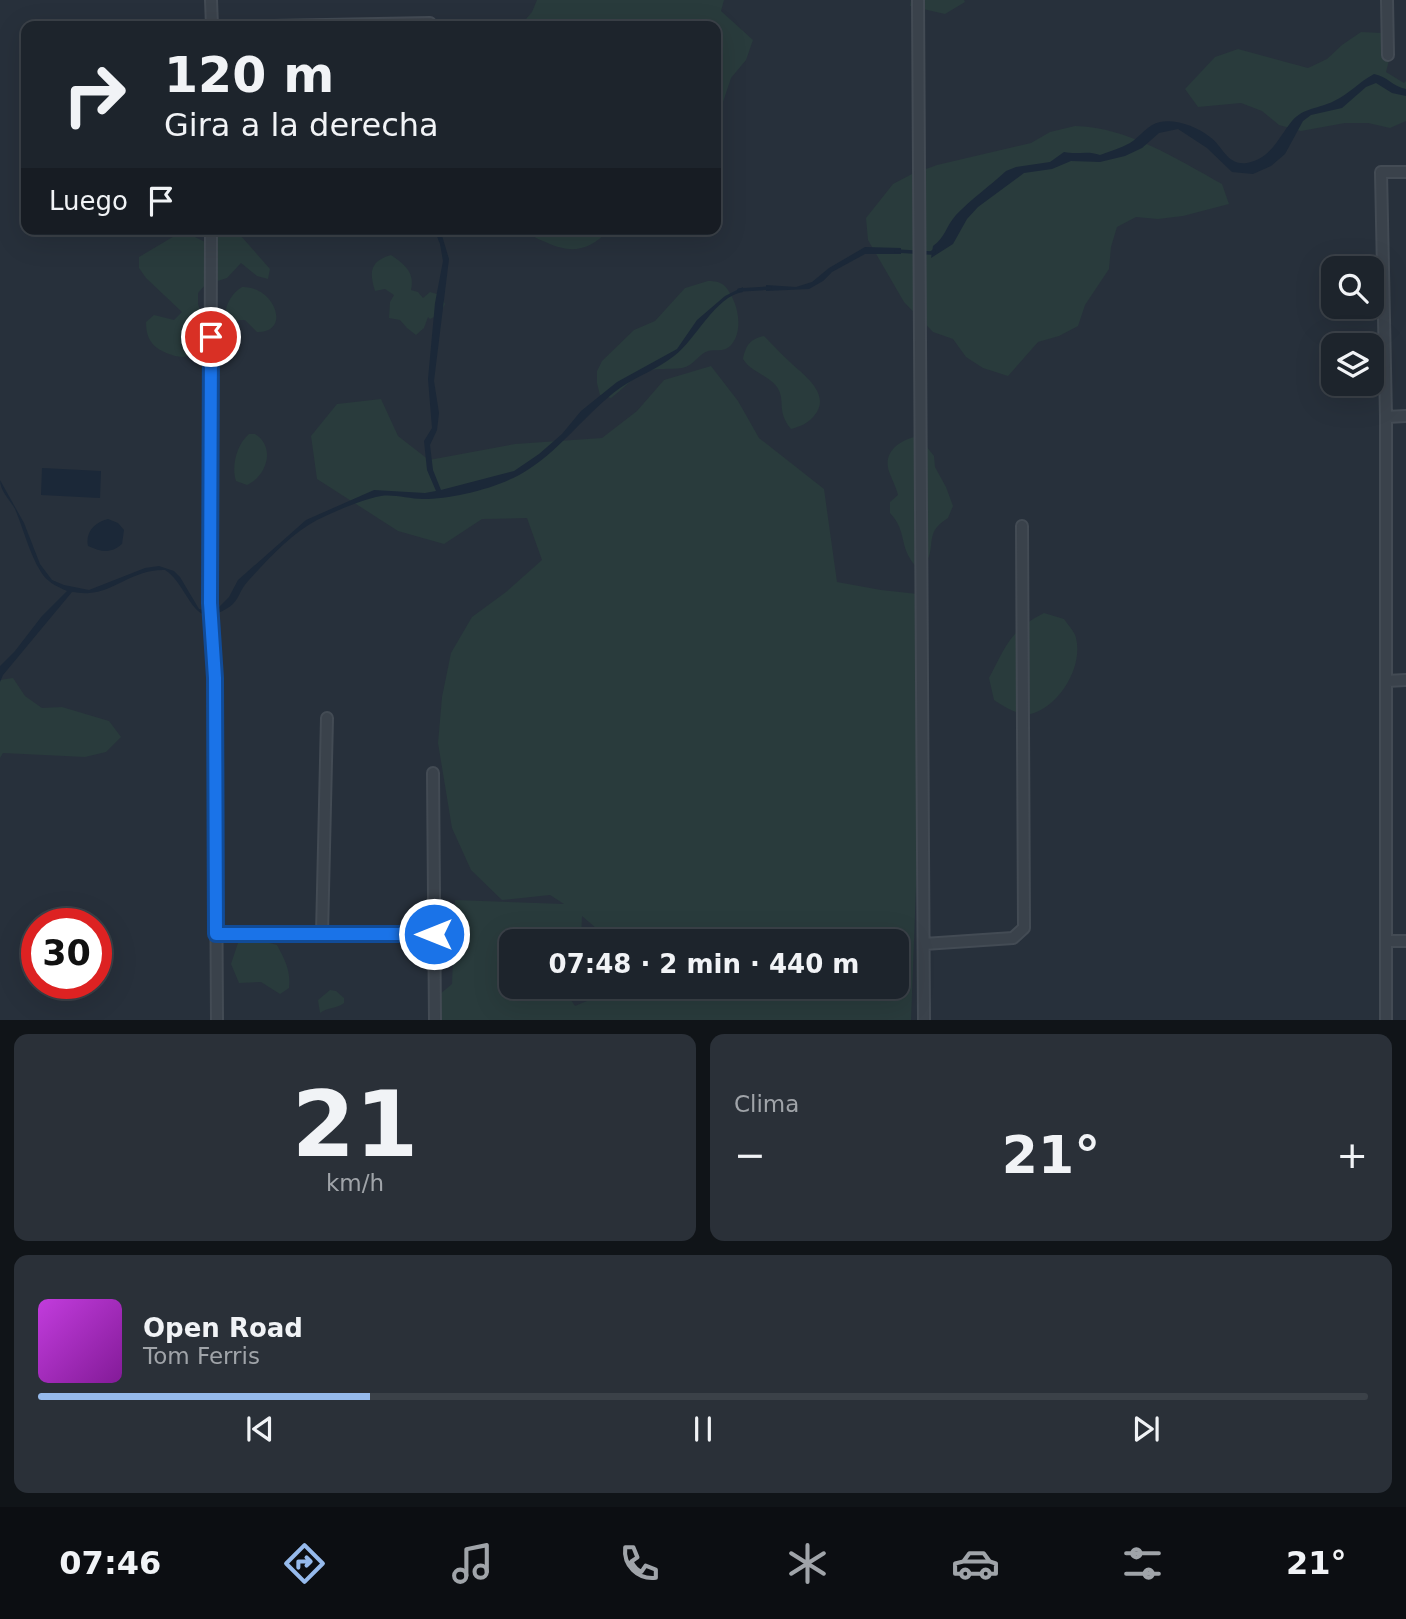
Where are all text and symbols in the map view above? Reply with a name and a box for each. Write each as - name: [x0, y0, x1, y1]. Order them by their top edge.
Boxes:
- text: 120 m: [164, 47, 334, 104]
- icon: right: [49, 49, 140, 140]
- text: Gira a la derecha: [164, 106, 439, 144]
- icon: arrive: [142, 182, 180, 220]
- text: Luego: [49, 186, 128, 216]
- map controls: [1321, 256, 1384, 396]
- button: search: [1321, 256, 1384, 319]
- pin: [181, 307, 241, 367]
- icon: arrive: [192, 318, 230, 356]
- button: layers: [1321, 333, 1384, 396]
- position arrow: [397, 897, 471, 971]
- speed limit sign: 30: [21, 908, 112, 999]
- text: 07:48 · 2 min · 440 m: [549, 949, 859, 979]
- text: 21: [292, 1072, 418, 1177]
- text: Clima: [734, 1091, 799, 1117]
- text: 21°: [1002, 1125, 1100, 1185]
- text: −: [734, 1133, 766, 1177]
- text: +: [1336, 1133, 1368, 1177]
- text: km/h: [326, 1170, 384, 1196]
- text: Open Road: [143, 1313, 303, 1343]
- text: Tom Ferris: [143, 1343, 260, 1369]
- icon: previous: [241, 1410, 279, 1448]
- icon: pause: [684, 1410, 722, 1448]
- icon: next: [1127, 1410, 1165, 1448]
- icon: directions: [280, 1539, 329, 1588]
- icon: music: [448, 1539, 497, 1588]
- icon: phone: [615, 1539, 664, 1588]
- icon: climate: [783, 1539, 832, 1588]
- icon: car: [951, 1539, 1000, 1588]
- icon: filters: [1118, 1539, 1167, 1588]
- text: 07:46: [59, 1544, 161, 1582]
- text: 21°: [1286, 1544, 1347, 1582]

